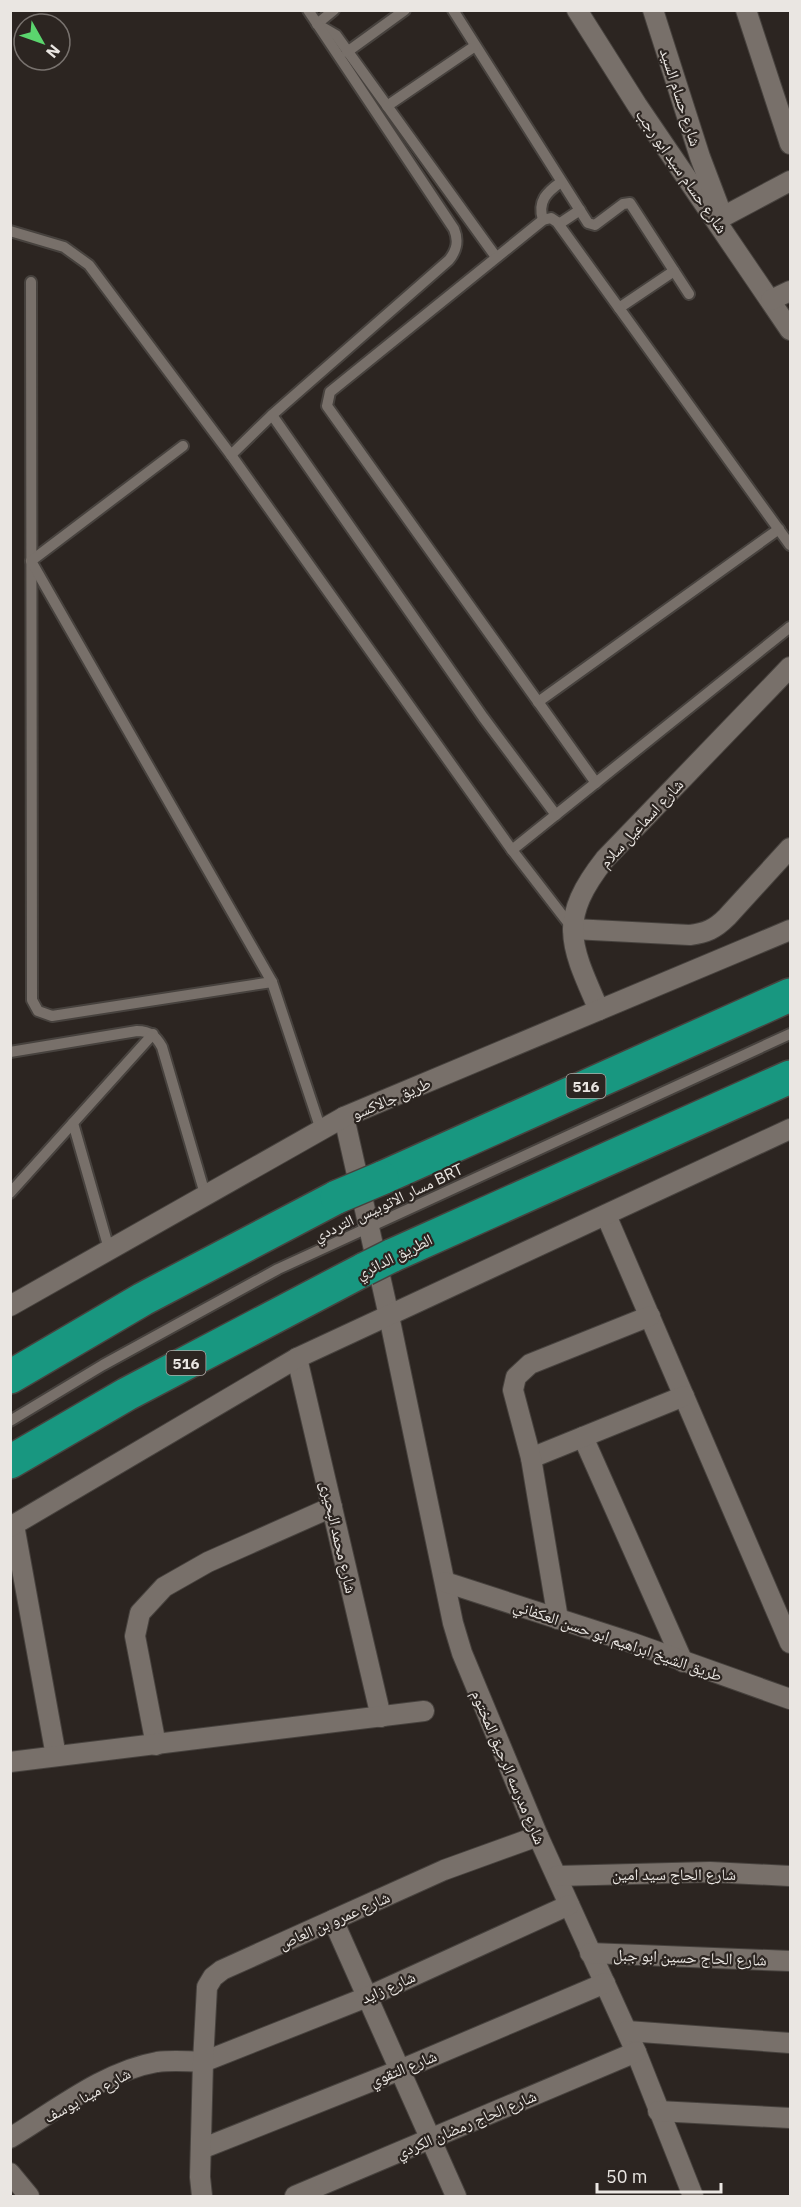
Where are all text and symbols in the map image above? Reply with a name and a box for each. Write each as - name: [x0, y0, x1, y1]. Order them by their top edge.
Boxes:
- north arrow: [12, 12, 72, 72]
- text: N: [42, 41, 65, 63]
- street label: شارع حسام السيد: [655, 46, 706, 149]
- street label: شارع حسام سيد ابو رجب: [631, 105, 732, 238]
- street label: شارع اسماعيل سلام: [595, 774, 688, 872]
- street label: طريق جالاكسو: [349, 1072, 434, 1124]
- road number: 516: [566, 1074, 606, 1098]
- street label: مسار الاتوبيس الترددي BRT: [310, 1158, 467, 1248]
- street label: الطريق الدائري: [352, 1229, 437, 1286]
- road number: 516: [166, 1351, 206, 1375]
- street label: شارع محمد البحيرى: [315, 1479, 362, 1595]
- street label: طريق الشيخ ابراهيم ابو حسن العكفاني: [510, 1595, 725, 1688]
- street label: شارع مدرسه الرحيق المختوم: [466, 1687, 551, 1848]
- street label: شارع الحاج سيد امين: [612, 1864, 736, 1885]
- street label: شارع عمرو بن العاص: [275, 1887, 393, 1954]
- street label: شارع الحاج حسين ابو جبل: [613, 1944, 767, 1971]
- street label: شارع زايد: [358, 1966, 419, 2009]
- street label: شارع التقوي: [366, 2045, 441, 2093]
- street label: شارع مينا يوسف: [40, 2063, 134, 2128]
- street label: شارع الحاج رمضان الكردي: [393, 2085, 540, 2165]
- scale bar: [597, 2156, 722, 2194]
- text: 50 m: [606, 2165, 648, 2188]

